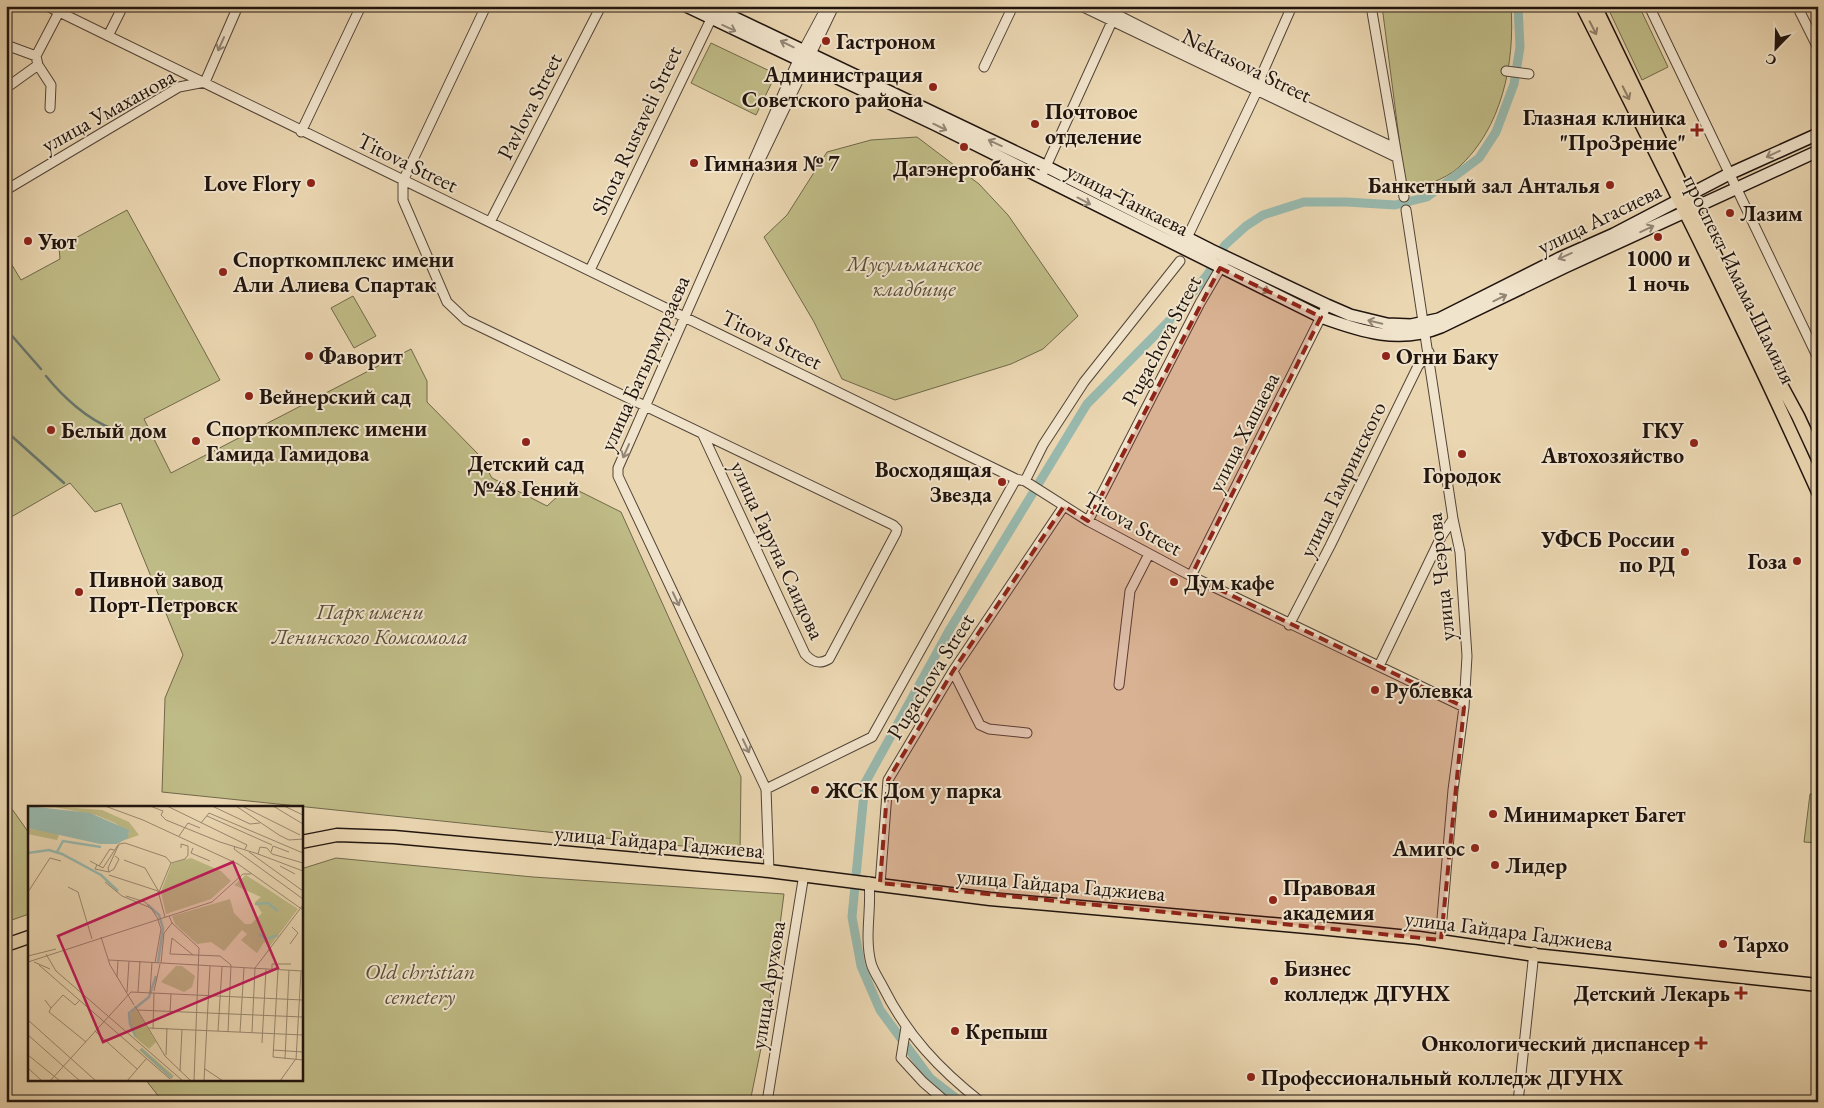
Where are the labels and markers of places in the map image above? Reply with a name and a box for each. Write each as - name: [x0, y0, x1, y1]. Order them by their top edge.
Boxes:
- place label: Гастроном: [836, 27, 936, 56]
- marker: Гастроном: [820, 35, 832, 47]
- place label: Администрация Советского района: [742, 60, 923, 114]
- marker: Администрация Советского района: [927, 81, 939, 93]
- place label: Почтовое отделение: [1045, 97, 1142, 151]
- place label: Глазная клиника "ПроЗрение": [1523, 103, 1686, 157]
- marker: Почтовое отделение: [1029, 118, 1041, 130]
- marker: Глазная клиника "ПроЗрение": [1690, 123, 1704, 137]
- marker: Дагэнергобанк: [958, 141, 970, 153]
- place label: Гимназия № 7: [704, 149, 840, 178]
- place label: Дагэнергобанк: [893, 154, 1036, 183]
- marker: Гимназия № 7: [688, 157, 700, 169]
- place label: Love Flory: [204, 169, 301, 198]
- place label: Банкетный зал Анталья: [1368, 171, 1600, 200]
- marker: Love Flory: [305, 177, 317, 189]
- marker: Банкетный зал Анталья: [1604, 179, 1616, 191]
- place label: Лазим: [1740, 199, 1803, 228]
- marker: Лазим: [1724, 207, 1736, 219]
- place label: Уют: [37, 227, 77, 256]
- marker: 1000 и 1 ночь: [1652, 231, 1664, 243]
- marker: Уют: [22, 235, 34, 247]
- place label: 1000 и 1 ночь: [1626, 244, 1690, 298]
- place label: Спорткомплекс имени Али Алиева Спартак: [232, 245, 454, 299]
- marker: Спорткомплекс имени Али Алиева Спартак: [217, 266, 229, 278]
- place label: Фаворит: [319, 342, 403, 371]
- place label: Огни Баку: [1396, 342, 1499, 371]
- marker: Фаворит: [303, 350, 315, 362]
- marker: Огни Баку: [1380, 350, 1392, 362]
- place label: Вейнерский сад: [259, 382, 411, 411]
- marker: Вейнерский сад: [243, 390, 255, 402]
- place label: Спорткомплекс имени Гамида Гамидова: [206, 414, 427, 468]
- place label: Белый дом: [61, 416, 167, 445]
- place label: ГКУ Автохозяйство: [1540, 416, 1684, 470]
- marker: Белый дом: [45, 424, 57, 436]
- marker: Спорткомплекс имени Гамида Гамидова: [190, 435, 202, 447]
- marker: Детский сад №48 Гений: [520, 436, 532, 448]
- marker: ГКУ Автохозяйство: [1688, 437, 1700, 449]
- marker: Городок: [1456, 448, 1468, 460]
- place label: Детский сад №48 Гений: [467, 449, 585, 503]
- place label: Восходящая Звезда: [875, 455, 992, 509]
- place label: Городок: [1423, 461, 1502, 490]
- marker: Восходящая Звезда: [996, 476, 1008, 488]
- place label: УФСБ России по РД: [1540, 525, 1675, 579]
- marker: УФСБ России по РД: [1679, 546, 1691, 558]
- place label: Гоза: [1747, 547, 1787, 576]
- marker: Гоза: [1791, 555, 1803, 567]
- place label: Пивной завод Порт-Петровск: [89, 565, 239, 619]
- place label: Дум кафе: [1184, 568, 1274, 597]
- marker: Дум кафе: [1168, 576, 1180, 588]
- marker: Пивной завод Порт-Петровск: [73, 586, 85, 598]
- place label: Рублевка: [1385, 676, 1473, 705]
- marker: Рублевка: [1369, 684, 1381, 696]
- place label: ЖСК Дом у парка: [824, 776, 1002, 805]
- marker: ЖСК Дом у парка: [809, 784, 821, 796]
- place label: Минимаркет Багет: [1503, 800, 1686, 829]
- marker: Минимаркет Багет: [1487, 808, 1499, 820]
- place label: Амигос: [1392, 834, 1465, 863]
- marker: Амигос: [1469, 842, 1481, 854]
- place label: Лидер: [1505, 851, 1567, 880]
- marker: Лидер: [1489, 859, 1501, 871]
- place label: Правовая академия: [1283, 873, 1376, 927]
- marker: Правовая академия: [1267, 894, 1279, 906]
- place label: Тархо: [1733, 930, 1789, 959]
- marker: Тархо: [1717, 938, 1729, 950]
- place label: Бизнес колледж ДГУНХ: [1284, 954, 1451, 1008]
- marker: Бизнес колледж ДГУНХ: [1268, 975, 1280, 987]
- place label: Детский Лекарь: [1574, 979, 1730, 1008]
- marker: Детский Лекарь: [1734, 986, 1748, 1000]
- place label: Крепыш: [965, 1017, 1048, 1046]
- marker: Крепыш: [949, 1025, 961, 1037]
- place label: Онкологический диспансер: [1421, 1029, 1690, 1058]
- marker: Онкологический диспансер: [1694, 1036, 1708, 1050]
- place label: Профессиональный колледж ДГУНХ: [1261, 1063, 1624, 1092]
- marker: Профессиональный колледж ДГУНХ: [1245, 1071, 1257, 1083]

